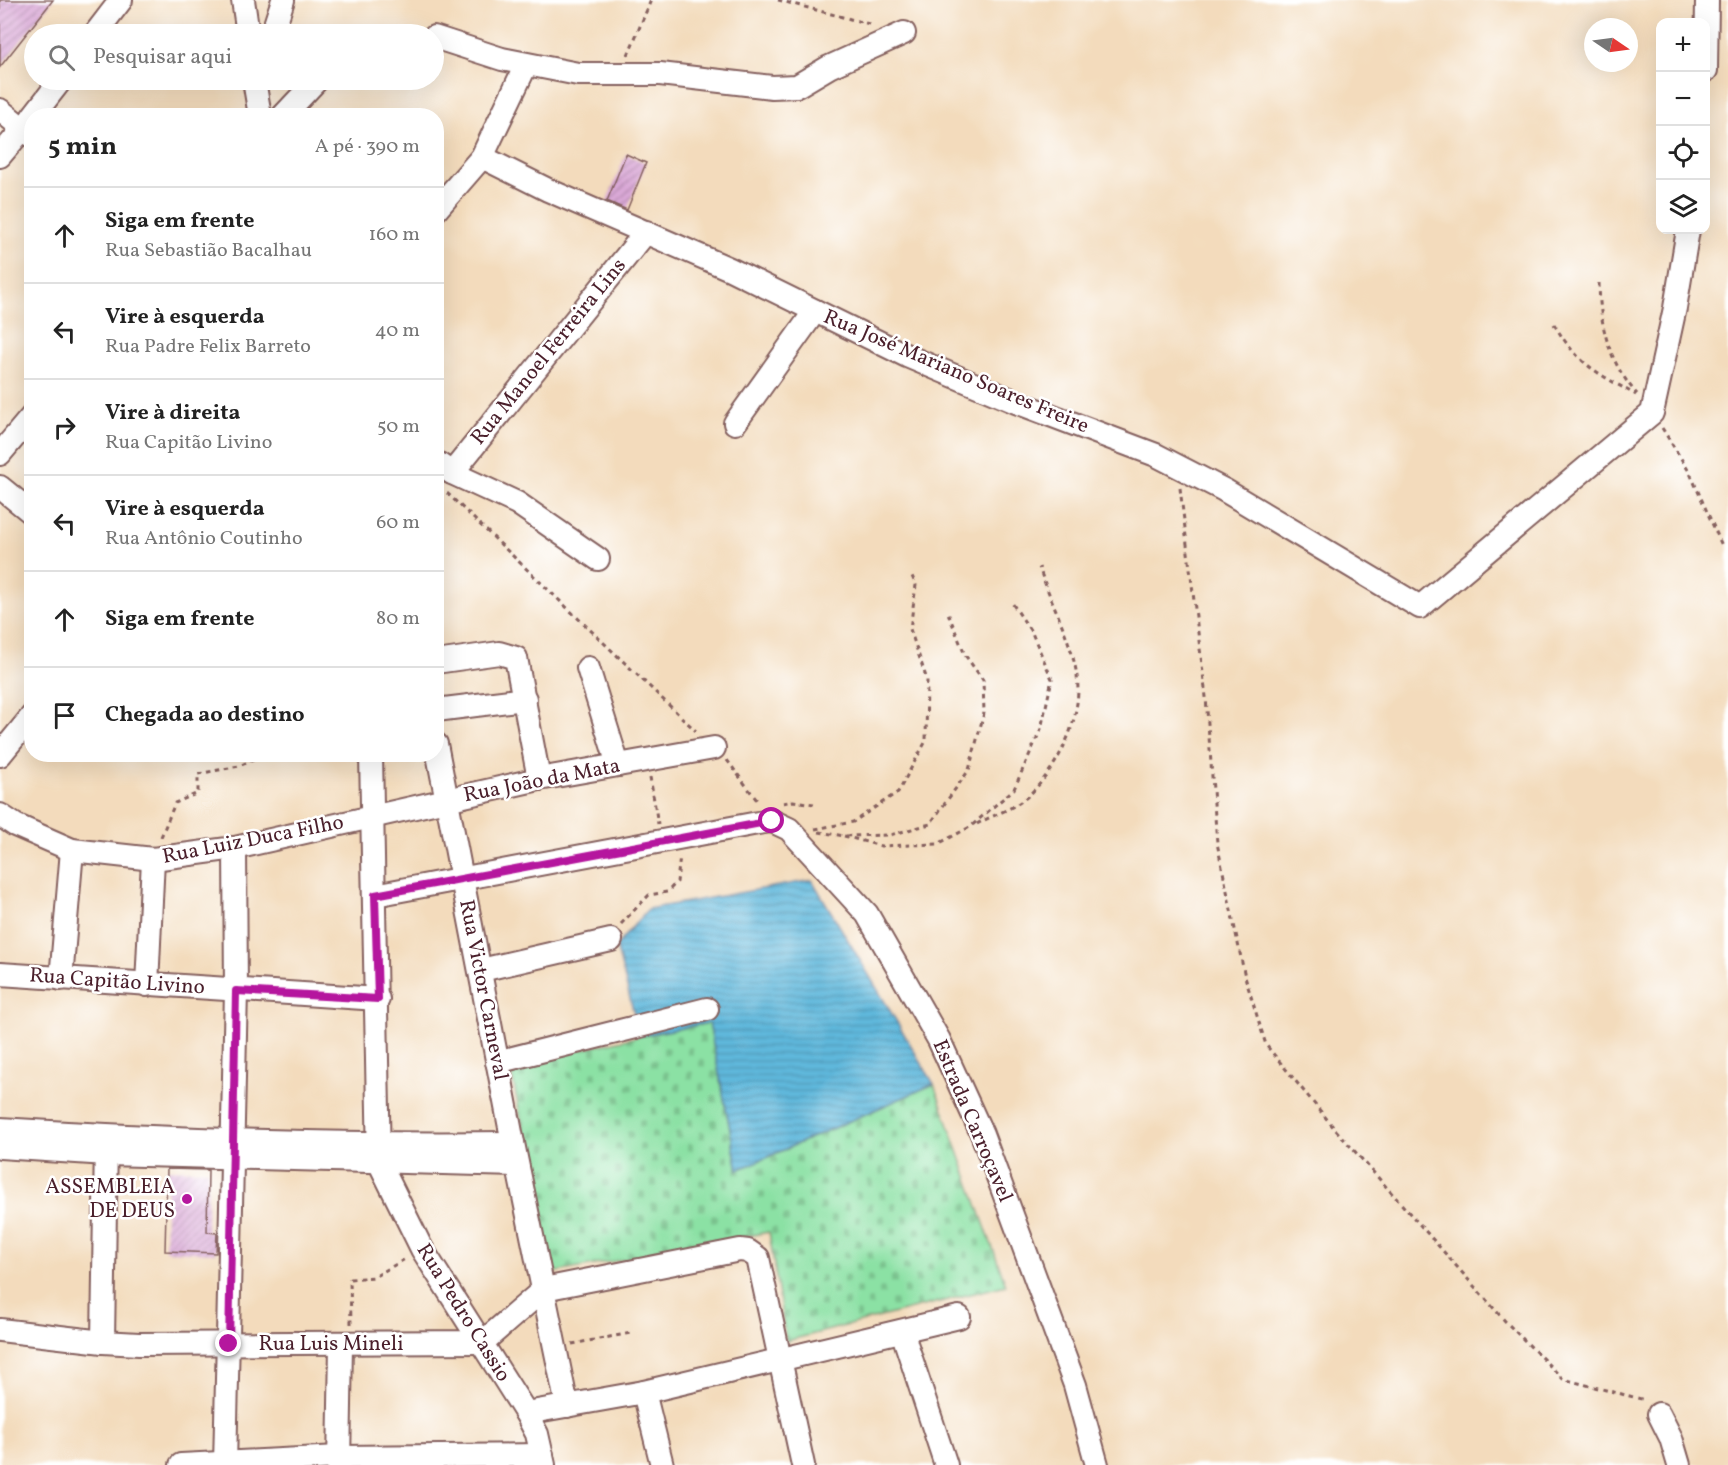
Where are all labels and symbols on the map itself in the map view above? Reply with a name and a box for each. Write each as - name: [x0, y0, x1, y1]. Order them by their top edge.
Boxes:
- north arrow: [1584, 18, 1638, 72]
- street label: Rua Manoel Ferreira Lins: [465, 252, 633, 452]
- street label: Rua José Mariano Soares Freire: [819, 303, 1093, 441]
- street label: Rua João da Mata: [461, 752, 623, 810]
- route start: [758, 807, 784, 833]
- street label: Rua Luiz Duca Filho: [160, 808, 346, 872]
- street label: Rua Victor Carneval: [451, 897, 515, 1083]
- street label: Rua Capitão Livino: [28, 961, 206, 1003]
- street label: Estrada Carroçavel: [925, 1035, 1019, 1207]
- place label: ASSEMBLEIA DE DEUS: [45, 1173, 175, 1226]
- marker: ASSEMBLEIA DE DEUS: [180, 1192, 194, 1206]
- street label: Rua Pedro Cassio: [409, 1238, 517, 1388]
- route end: [215, 1330, 241, 1356]
- street label: Rua Luis Mineli: [259, 1330, 403, 1359]

